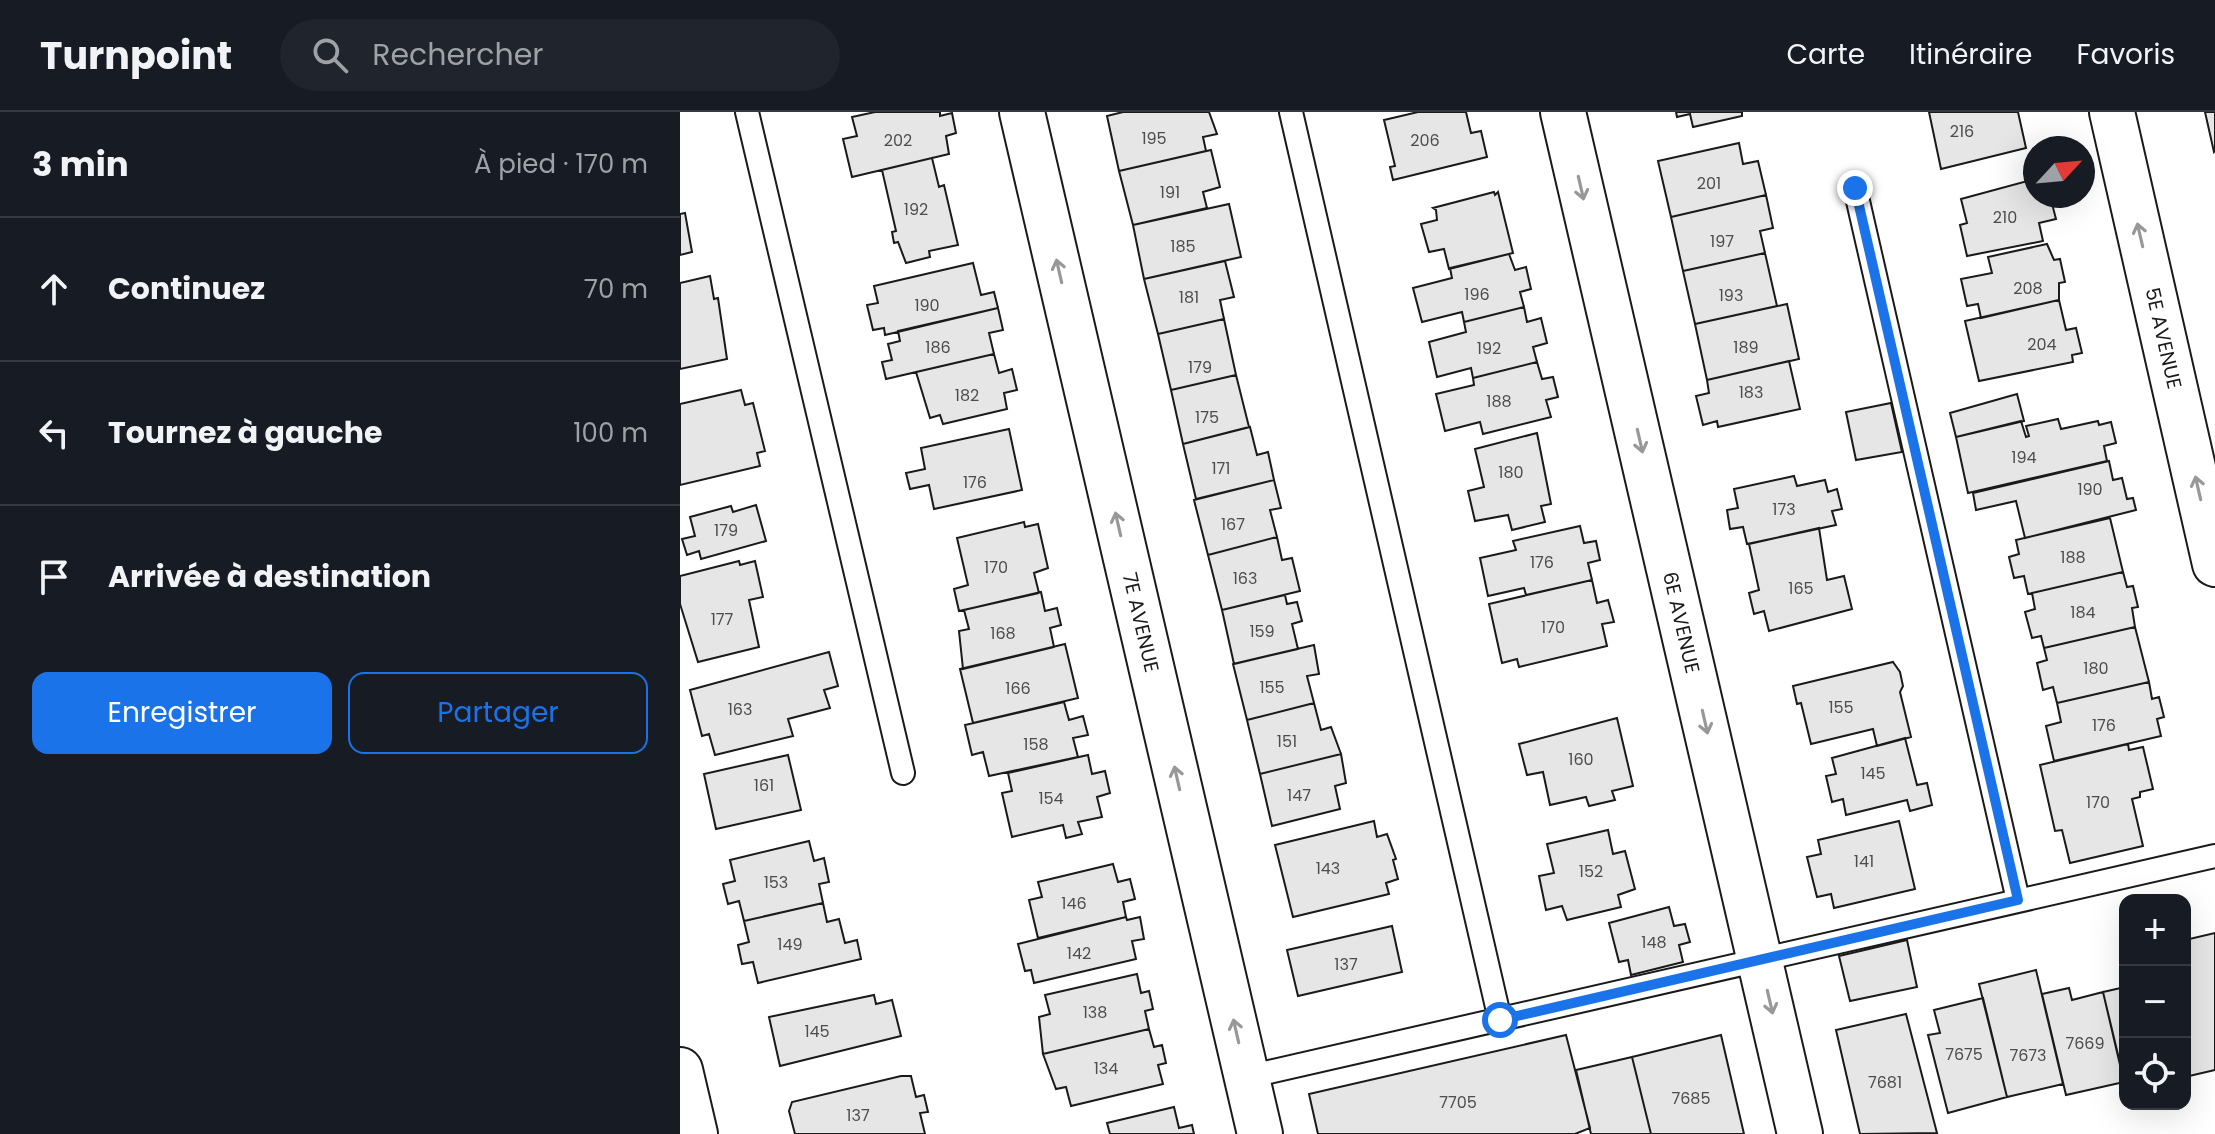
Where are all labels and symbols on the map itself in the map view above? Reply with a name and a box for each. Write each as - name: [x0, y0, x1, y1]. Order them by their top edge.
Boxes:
- house number: 216: [1950, 120, 1974, 143]
- house number: 195: [1141, 127, 1167, 150]
- house number: 202: [884, 129, 912, 152]
- house number: 206: [1410, 129, 1440, 152]
- north arrow: [2023, 136, 2095, 208]
- route end: [1837, 170, 1873, 206]
- house number: 201: [1697, 172, 1721, 195]
- one-way arrow: [1574, 175, 1589, 200]
- house number: 191: [1160, 181, 1180, 204]
- house number: 192: [904, 198, 928, 221]
- house number: 210: [1993, 206, 2017, 229]
- one-way arrow: [2131, 222, 2146, 248]
- house number: 197: [1710, 230, 1734, 253]
- house number: 185: [1170, 235, 1196, 258]
- one-way arrow: [1051, 259, 1066, 284]
- house number: 208: [2013, 277, 2043, 300]
- house number: 196: [1464, 283, 1490, 306]
- house number: 193: [1719, 284, 1743, 307]
- street label: 5E AVENUE: [2138, 285, 2189, 392]
- house number: 181: [1179, 286, 1199, 309]
- house number: 190: [914, 294, 940, 317]
- house number: 204: [2027, 333, 2057, 356]
- house number: 186: [925, 336, 951, 359]
- house number: 189: [1733, 336, 1759, 359]
- house number: 192: [1477, 337, 1501, 360]
- house number: 179: [1188, 356, 1212, 379]
- house number: 183: [1739, 381, 1763, 404]
- house number: 182: [955, 384, 979, 407]
- house number: 188: [1486, 390, 1512, 413]
- house number: 175: [1195, 406, 1219, 429]
- one-way arrow: [1633, 428, 1648, 454]
- house number: 194: [2011, 446, 2037, 469]
- house number: 171: [1212, 457, 1230, 480]
- house number: 180: [1498, 461, 1524, 484]
- house number: 176: [963, 471, 987, 494]
- one-way arrow: [2189, 476, 2204, 501]
- house number: 190: [2077, 478, 2103, 501]
- house number: 173: [1772, 498, 1796, 521]
- one-way arrow: [1110, 512, 1125, 538]
- house number: 167: [1221, 513, 1245, 536]
- house number: 179: [714, 519, 738, 542]
- house number: 188: [2060, 546, 2086, 569]
- house number: 176: [1530, 551, 1554, 574]
- house number: 170: [984, 556, 1008, 579]
- house number: 163: [1233, 567, 1257, 590]
- street label: 6E AVENUE: [1656, 569, 1707, 676]
- street label: 7E AVENUE: [1116, 570, 1166, 675]
- house number: 165: [1788, 577, 1814, 600]
- house number: 184: [2070, 601, 2096, 624]
- house number: 177: [711, 608, 734, 631]
- house number: 170: [1541, 616, 1565, 639]
- house number: 159: [1249, 620, 1275, 643]
- house number: 168: [990, 622, 1016, 645]
- house number: 180: [2083, 657, 2109, 680]
- house number: 155: [1259, 676, 1285, 699]
- house number: 166: [1005, 677, 1031, 700]
- house number: 155: [1828, 696, 1854, 719]
- house number: 163: [728, 698, 752, 721]
- one-way arrow: [1698, 708, 1713, 734]
- house number: 176: [2092, 714, 2116, 737]
- house number: 151: [1277, 730, 1297, 753]
- house number: 158: [1023, 733, 1049, 756]
- house number: 160: [1568, 748, 1594, 771]
- house number: 145: [1860, 762, 1886, 785]
- one-way arrow: [1169, 765, 1184, 791]
- house number: 161: [754, 774, 774, 797]
- house number: 147: [1287, 784, 1311, 807]
- house number: 154: [1038, 787, 1064, 810]
- house number: 170: [2086, 791, 2110, 814]
- house number: 141: [1854, 850, 1874, 873]
- house number: 143: [1316, 857, 1340, 880]
- house number: 152: [1579, 860, 1603, 883]
- house number: 153: [764, 871, 788, 894]
- house number: 146: [1061, 892, 1087, 915]
- house number: 148: [1641, 931, 1667, 954]
- house number: 149: [777, 933, 803, 956]
- house number: 142: [1067, 942, 1091, 965]
- house number: 137: [1334, 953, 1358, 976]
- one-way arrow: [1763, 989, 1778, 1015]
- house number: 138: [1083, 1001, 1107, 1024]
- route start: [1482, 1002, 1518, 1038]
- one-way arrow: [1228, 1018, 1243, 1044]
- house number: 145: [804, 1020, 830, 1043]
- house number: 7669: [2065, 1032, 2105, 1055]
- house number: 7675: [1945, 1043, 1983, 1066]
- house number: 7673: [2009, 1044, 2047, 1067]
- house number: 134: [1094, 1057, 1118, 1080]
- house number: 7681: [1868, 1071, 1902, 1094]
- house number: 7685: [1671, 1087, 1711, 1110]
- house number: 7705: [1439, 1091, 1477, 1114]
- house number: 137: [846, 1104, 870, 1127]

